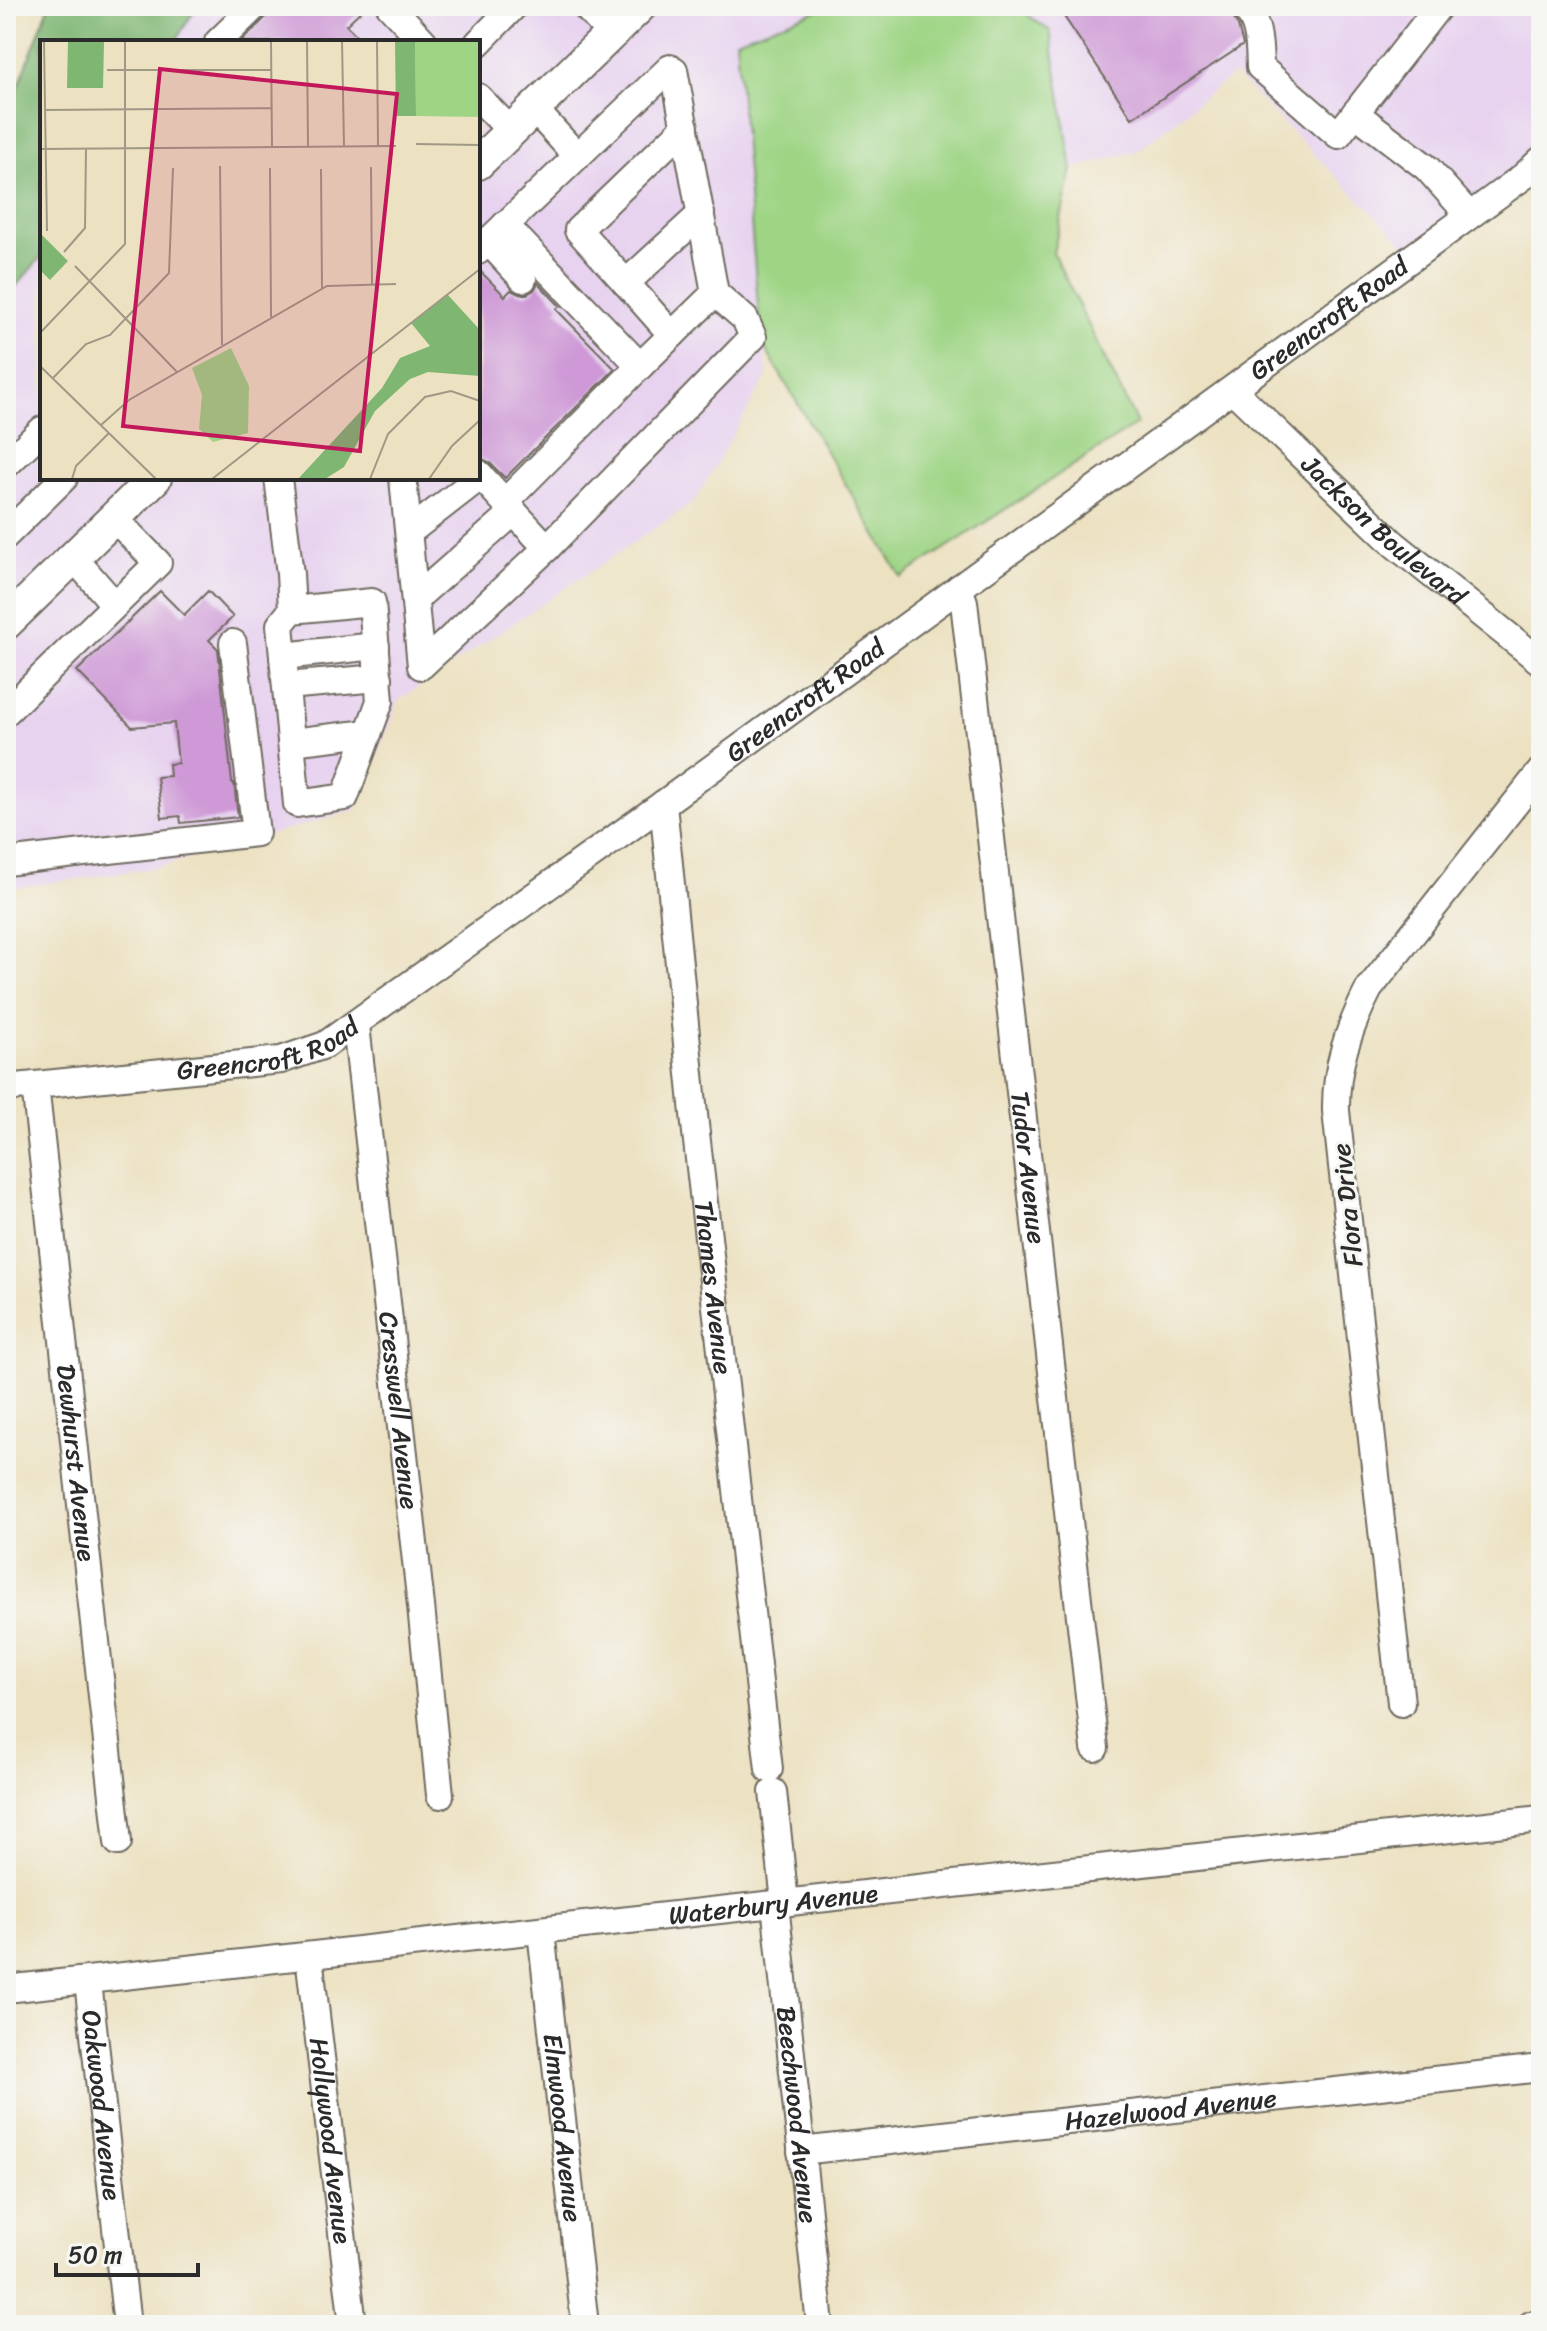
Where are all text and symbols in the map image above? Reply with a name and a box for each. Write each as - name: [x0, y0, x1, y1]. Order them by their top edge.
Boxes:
- inset map: [40, 40, 480, 480]
- street label: Greencroft Road: [1239, 243, 1420, 393]
- street label: Jackson Boulevard: [1289, 442, 1479, 619]
- street label: Greencroft Road: [715, 625, 897, 774]
- street label: Greencroft Road: [174, 1003, 371, 1093]
- street label: Tudor Avenue: [997, 1089, 1060, 1246]
- street label: Flora Drive: [1318, 1141, 1376, 1269]
- street label: Thames Avenue: [681, 1198, 747, 1377]
- street label: Cresswell Avenue: [365, 1309, 433, 1512]
- street label: Dewhurst Avenue: [43, 1362, 110, 1564]
- street label: Waterbury Avenue: [666, 1870, 881, 1938]
- street label: Beechwood Avenue: [763, 2004, 832, 2226]
- street label: Oakwood Avenue: [68, 2008, 136, 2203]
- street label: Elmwood Avenue: [530, 2031, 596, 2225]
- street label: Hollywood Avenue: [296, 2035, 366, 2247]
- street label: Hazelwood Avenue: [1062, 2075, 1279, 2144]
- scale bar: [56, 2227, 198, 2277]
- text: 50 m: [68, 2234, 123, 2276]

